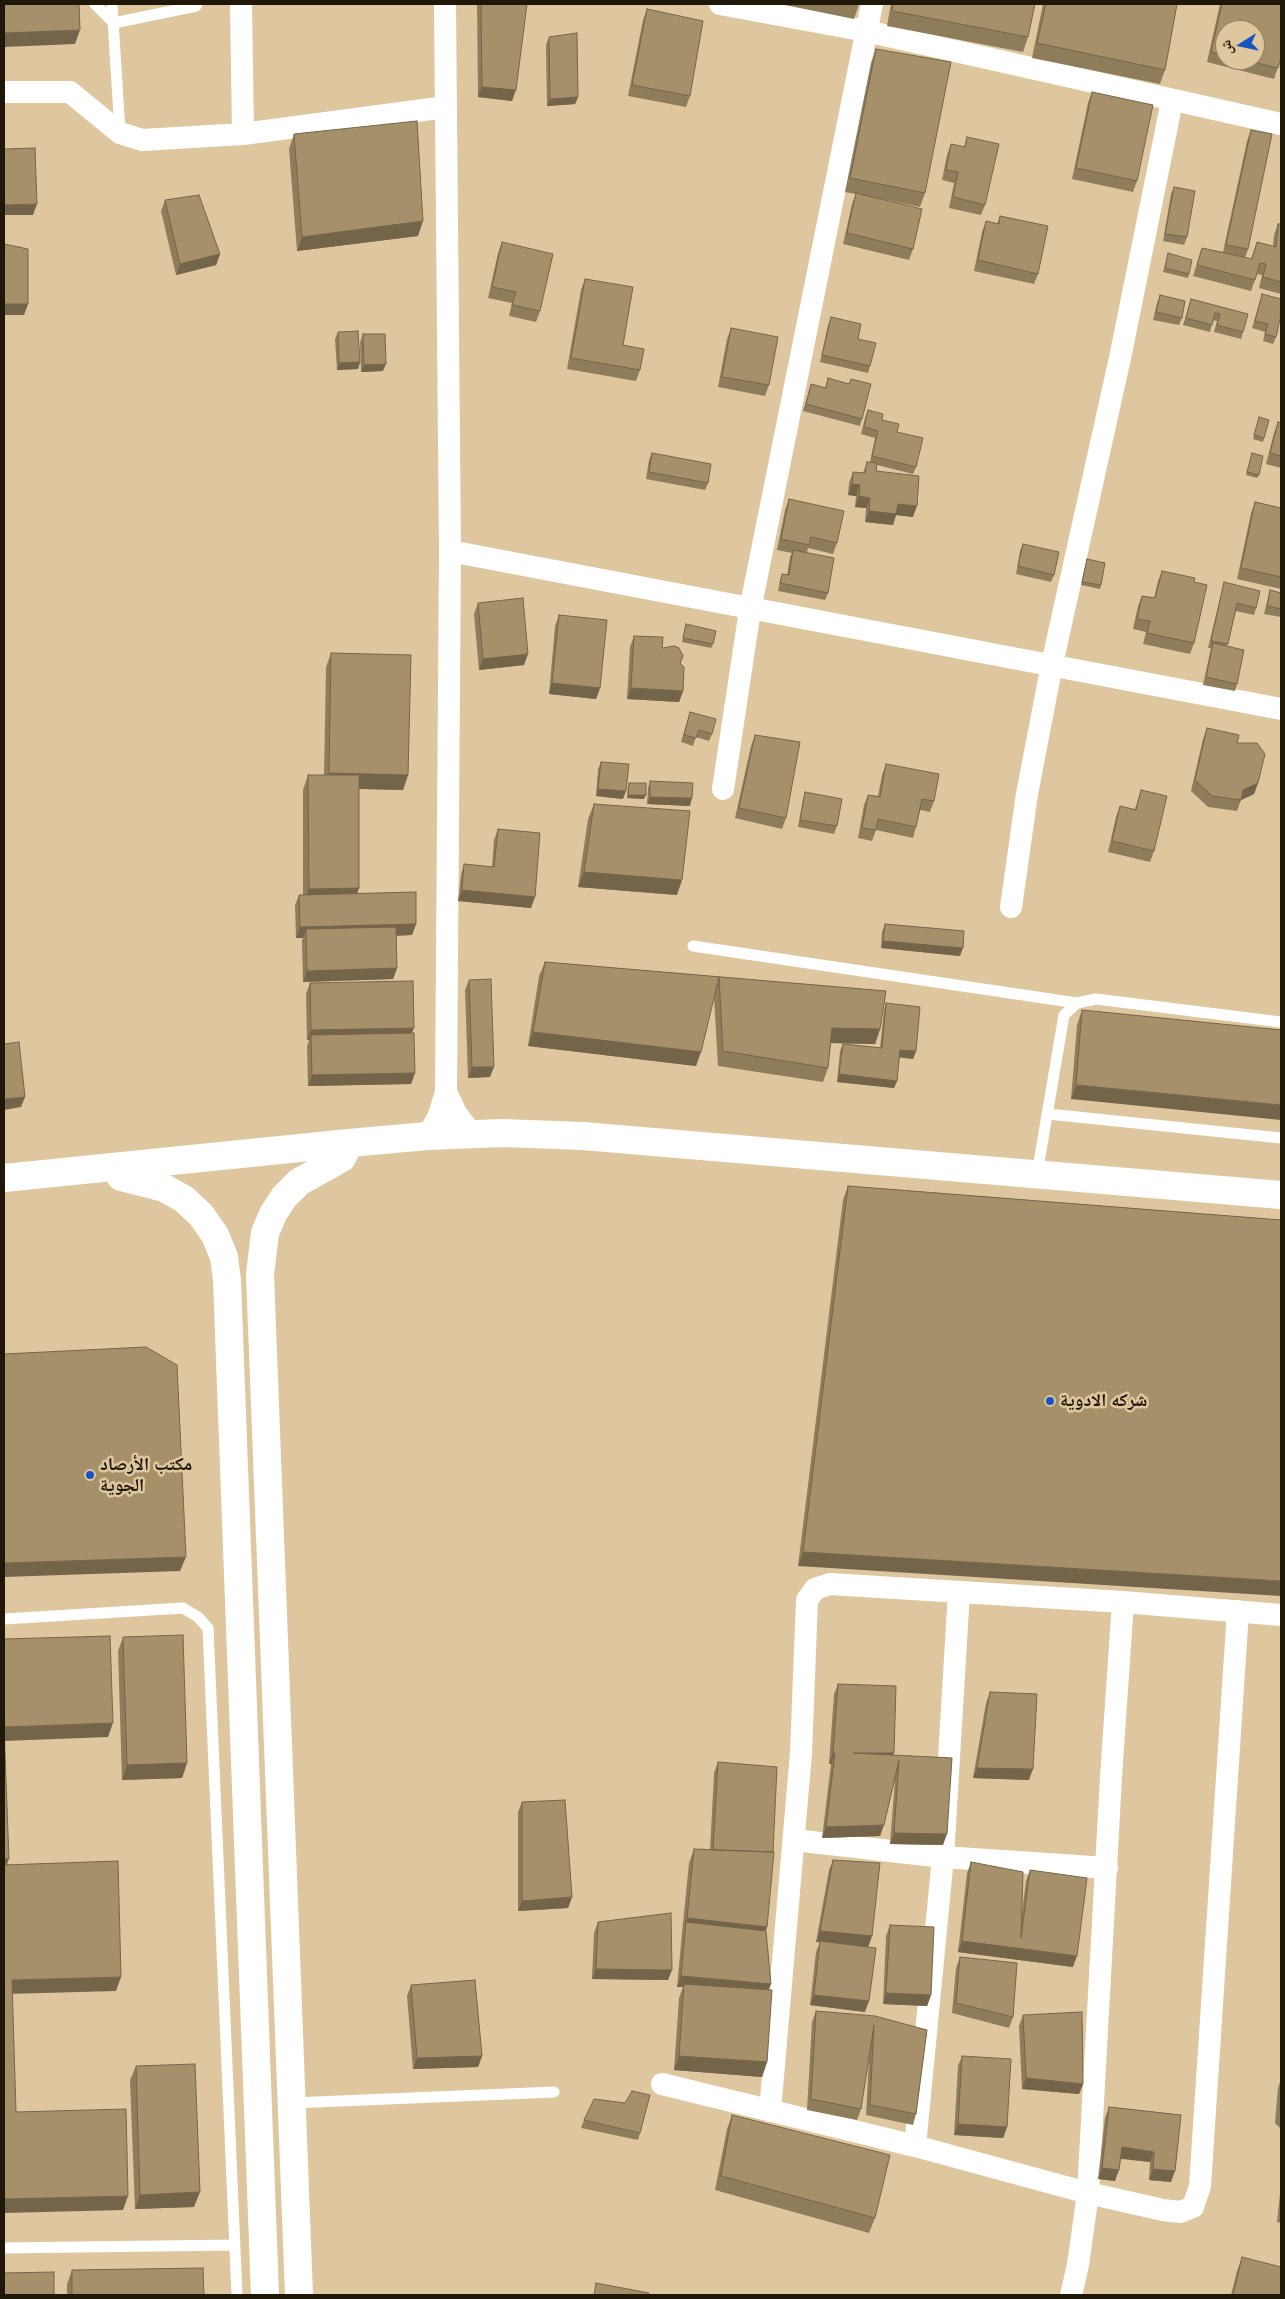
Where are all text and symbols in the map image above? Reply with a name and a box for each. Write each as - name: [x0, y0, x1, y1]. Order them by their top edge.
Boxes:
- north arrow: [1215, 20, 1265, 70]
- text: ش: [1216, 39, 1236, 56]
- place label: شركه الادوية: [1060, 1390, 1147, 1412]
- marker: شركه الادوية: [1044, 1395, 1056, 1407]
- place label: مكتب الأرصاد الجوية: [100, 1454, 192, 1496]
- marker: مكتب الأرصاد الجوية: [84, 1469, 96, 1481]

